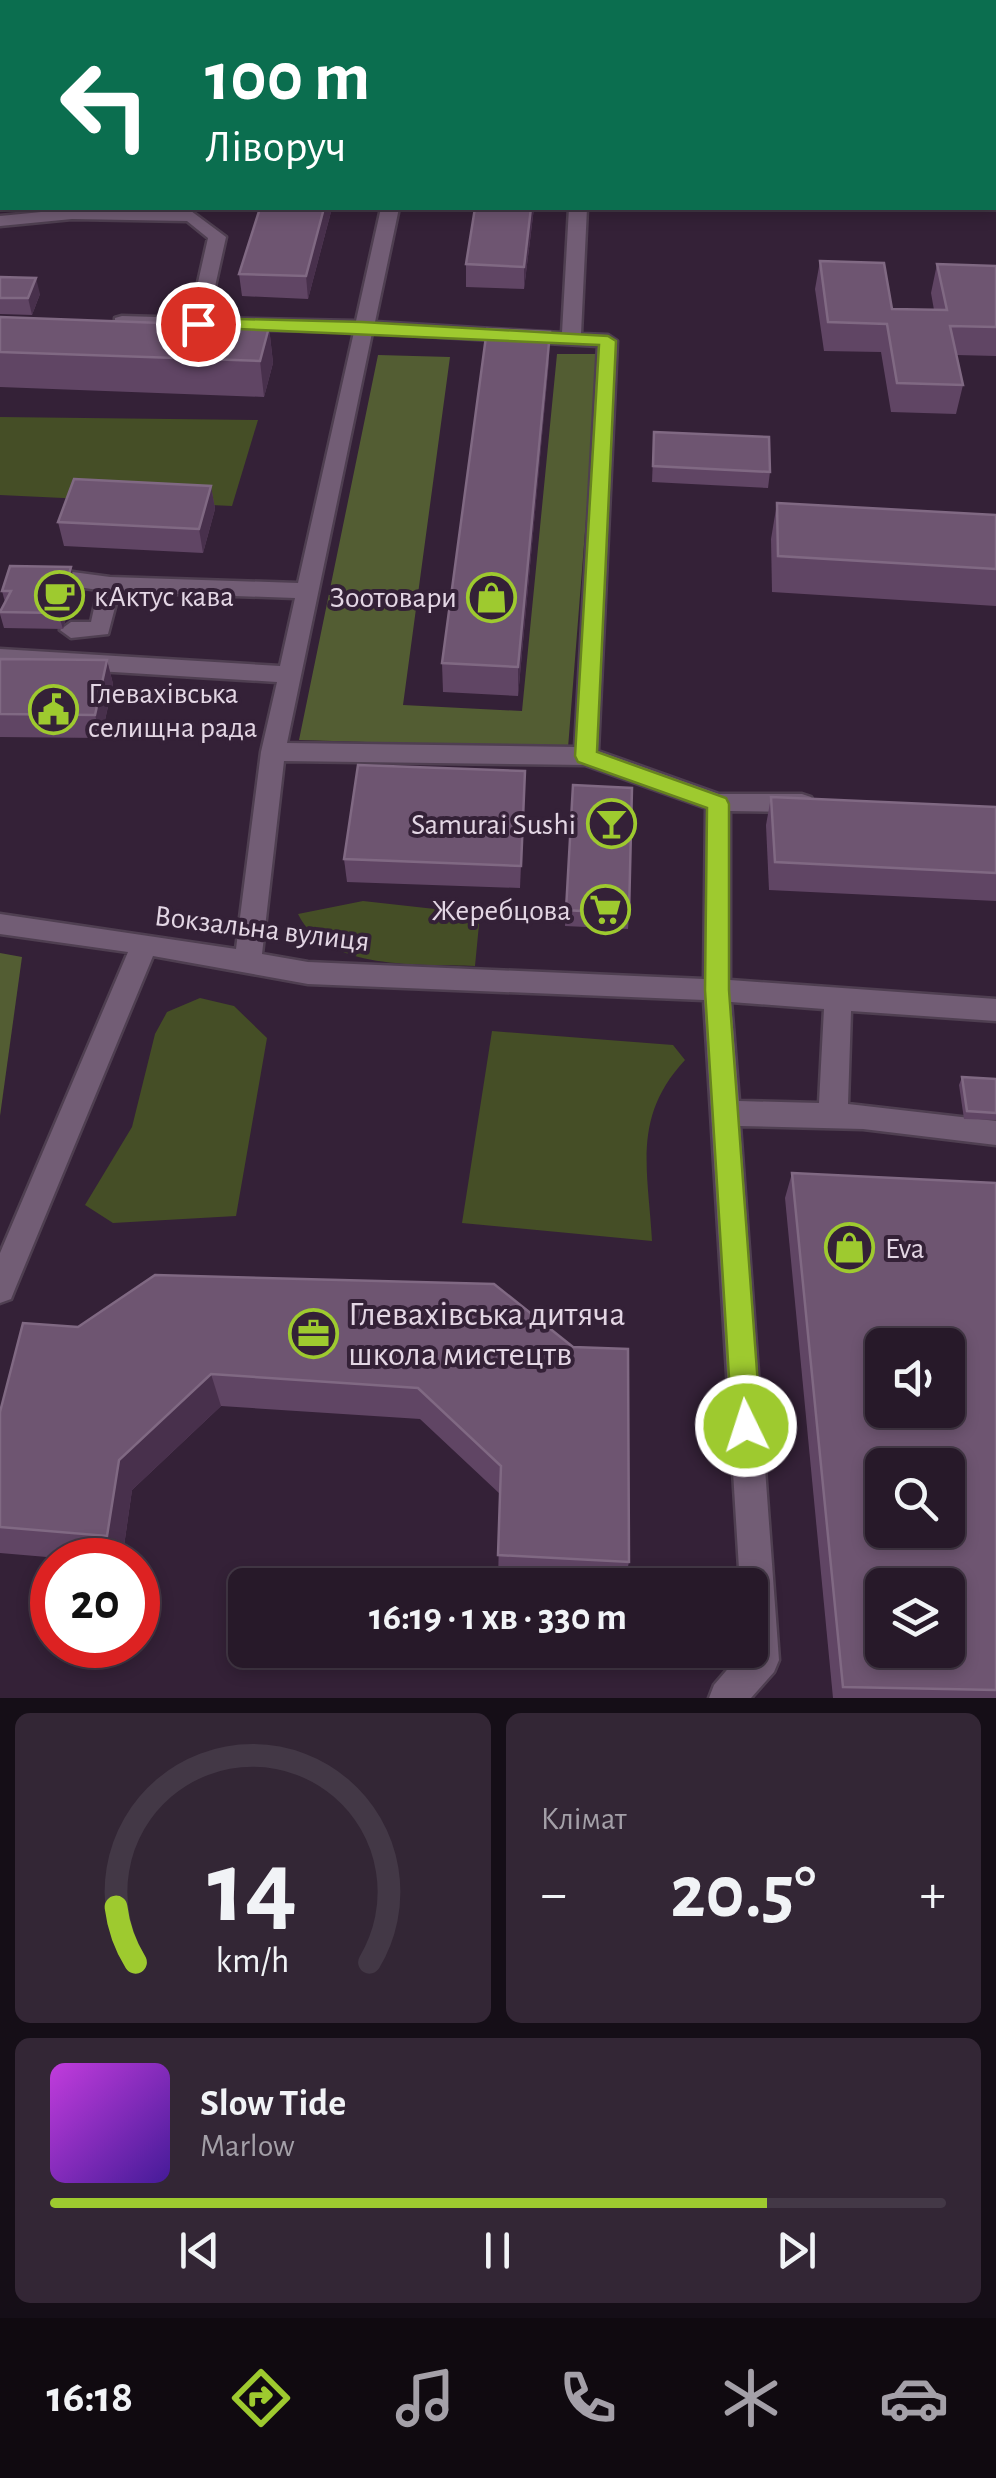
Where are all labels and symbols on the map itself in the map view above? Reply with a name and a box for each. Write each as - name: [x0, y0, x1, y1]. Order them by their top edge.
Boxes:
- pin: [156, 282, 241, 367]
- cafe icon: кАктус кава: [33, 570, 85, 622]
- shop icon: Зоотовари: [466, 571, 518, 623]
- place label: кАктус кава: [94, 582, 234, 612]
- place label: Зоотовари: [330, 583, 457, 613]
- place label: Глевахівська селищна рада: [88, 679, 258, 743]
- public building icon: Глевахівська селищна рада: [27, 684, 79, 736]
- bar icon: Samurai Sushi: [585, 798, 637, 850]
- place label: Samurai Sushi: [411, 810, 576, 840]
- supermarket icon: Жеребцова: [580, 884, 632, 936]
- place label: Жеребцова: [431, 896, 571, 926]
- street label: Вокзальна вулиця: [153, 901, 371, 957]
- shop icon: Eva: [824, 1222, 876, 1274]
- place label: Eva: [885, 1234, 925, 1264]
- place label: Глевахівська дитяча школа мистецтв: [348, 1297, 626, 1372]
- office icon: Глевахівська дитяча школа мистецтв: [287, 1307, 339, 1359]
- position arrow: [694, 1374, 798, 1478]
- speed limit sign: 20: [30, 1538, 160, 1668]

